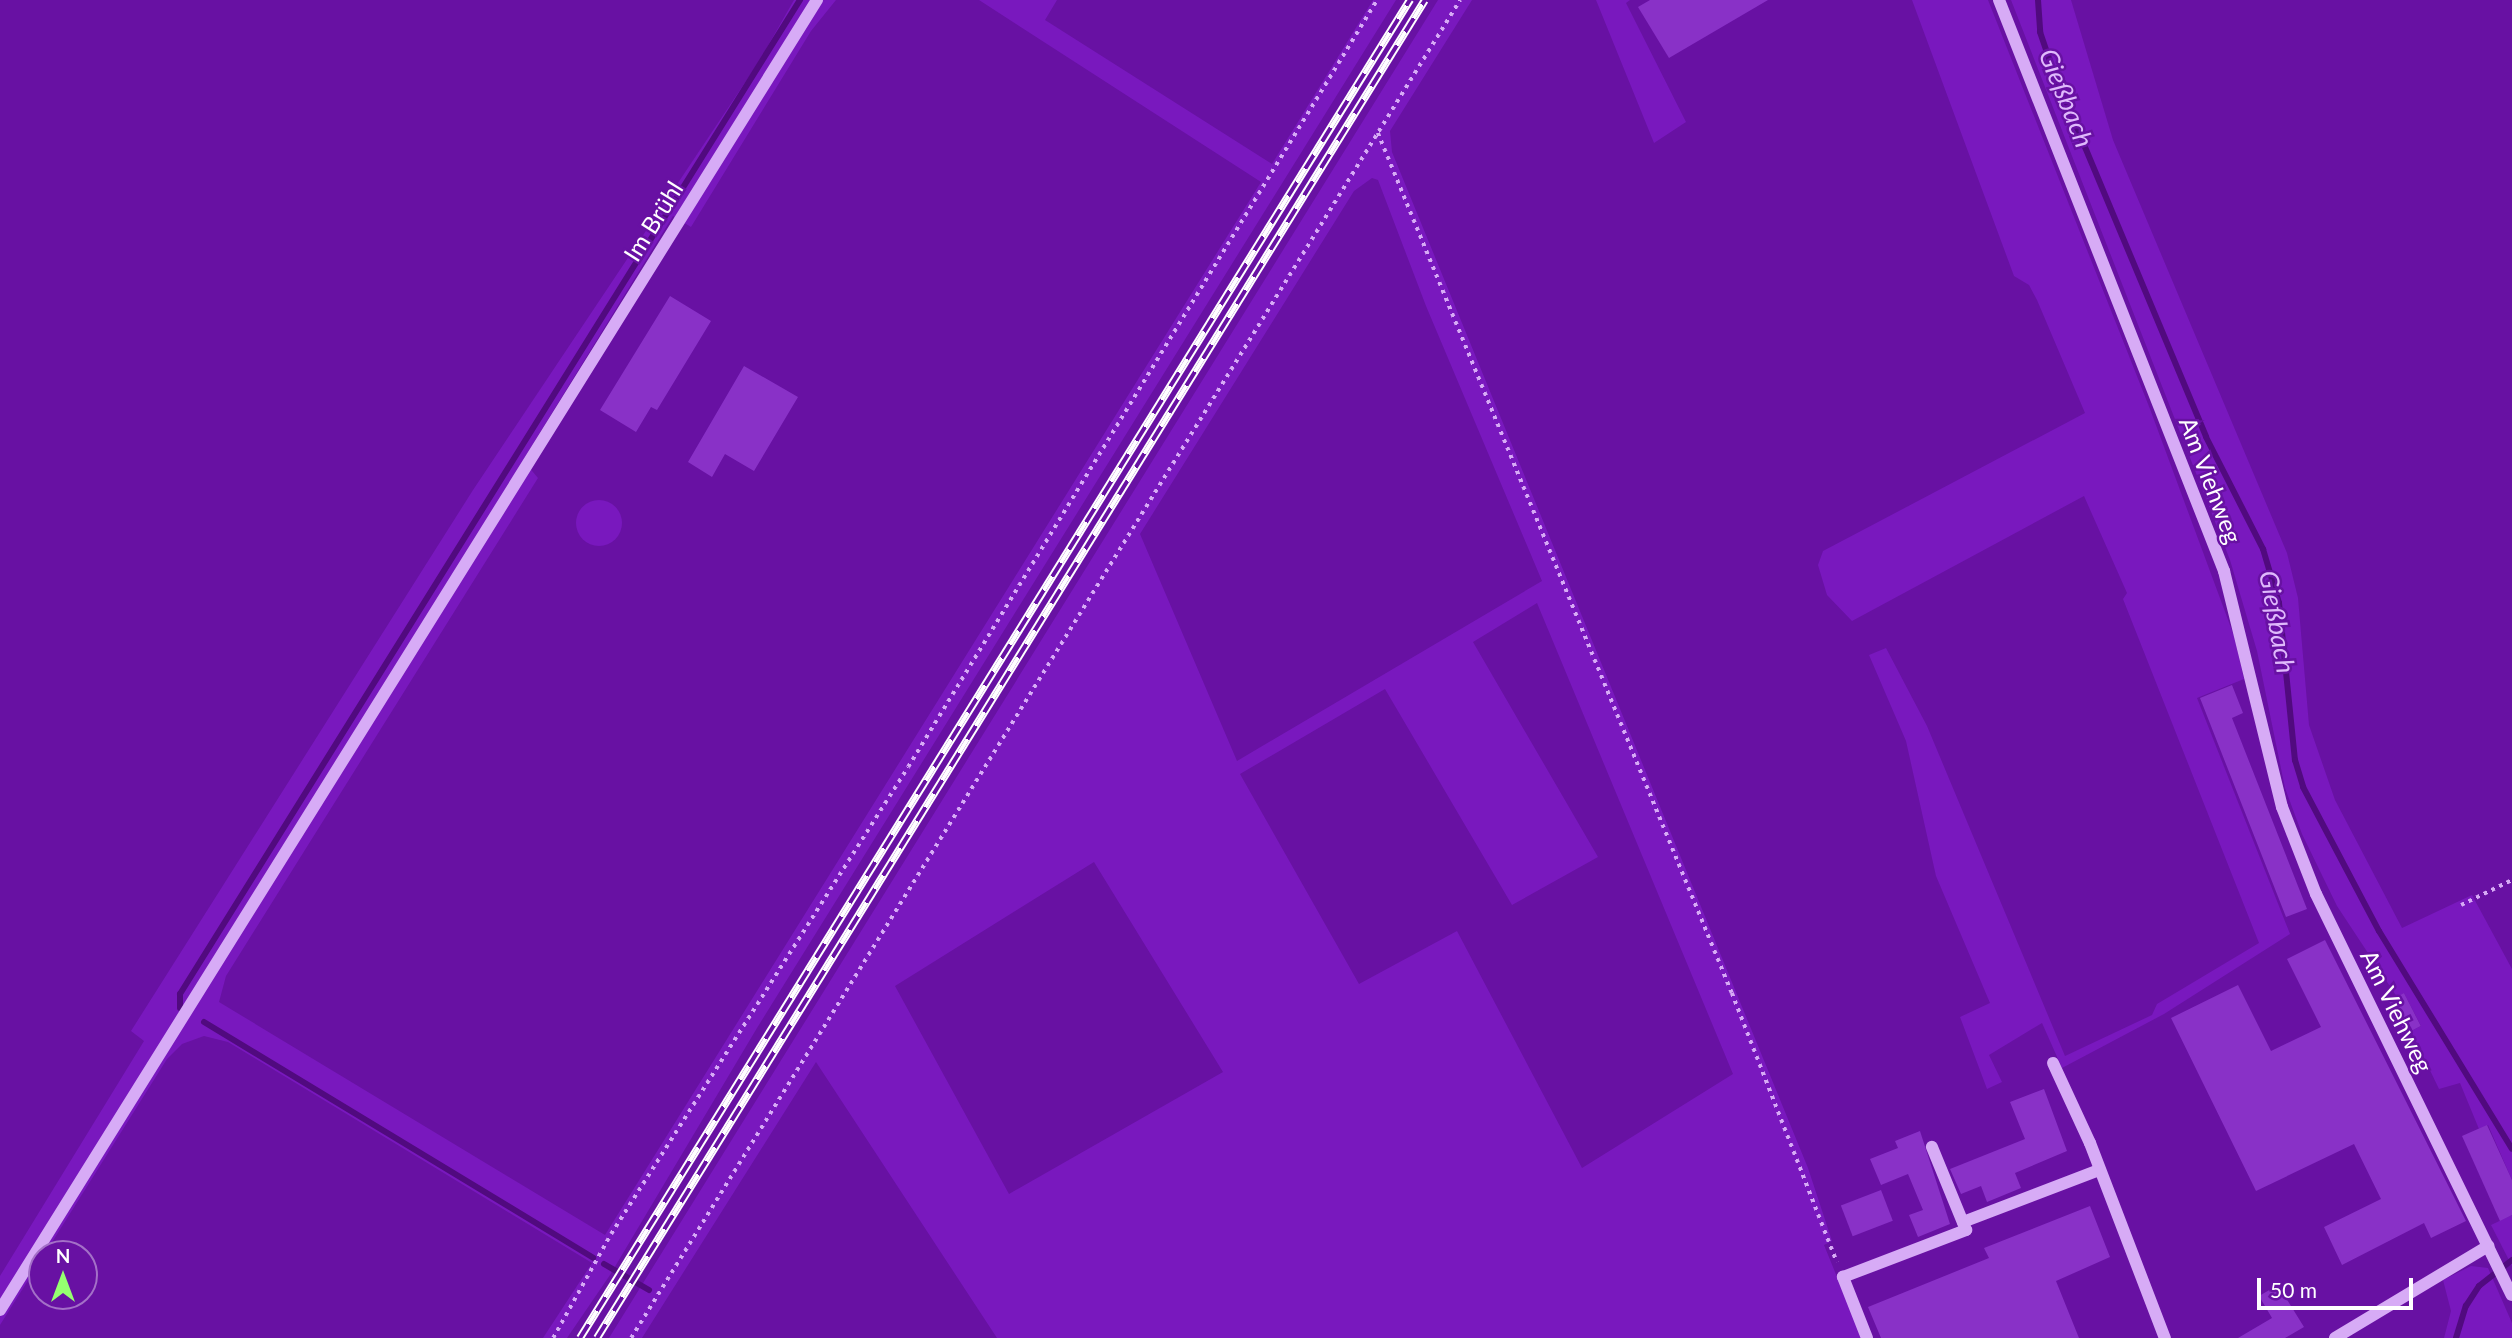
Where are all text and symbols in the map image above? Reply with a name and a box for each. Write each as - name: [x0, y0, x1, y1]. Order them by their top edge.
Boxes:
- water label: Gießbach: [2032, 44, 2100, 152]
- street label: Im Brühl: [617, 176, 689, 266]
- street label: Am Viehweg: [2174, 412, 2248, 548]
- water label: Gießbach: [2253, 568, 2301, 676]
- street label: Am Viehweg: [2355, 944, 2439, 1078]
- north arrow: [28, 1240, 98, 1310]
- text: N: [56, 1244, 70, 1267]
- scale bar: [2260, 1264, 2416, 1308]
- text: 50 m: [2270, 1277, 2317, 1302]

